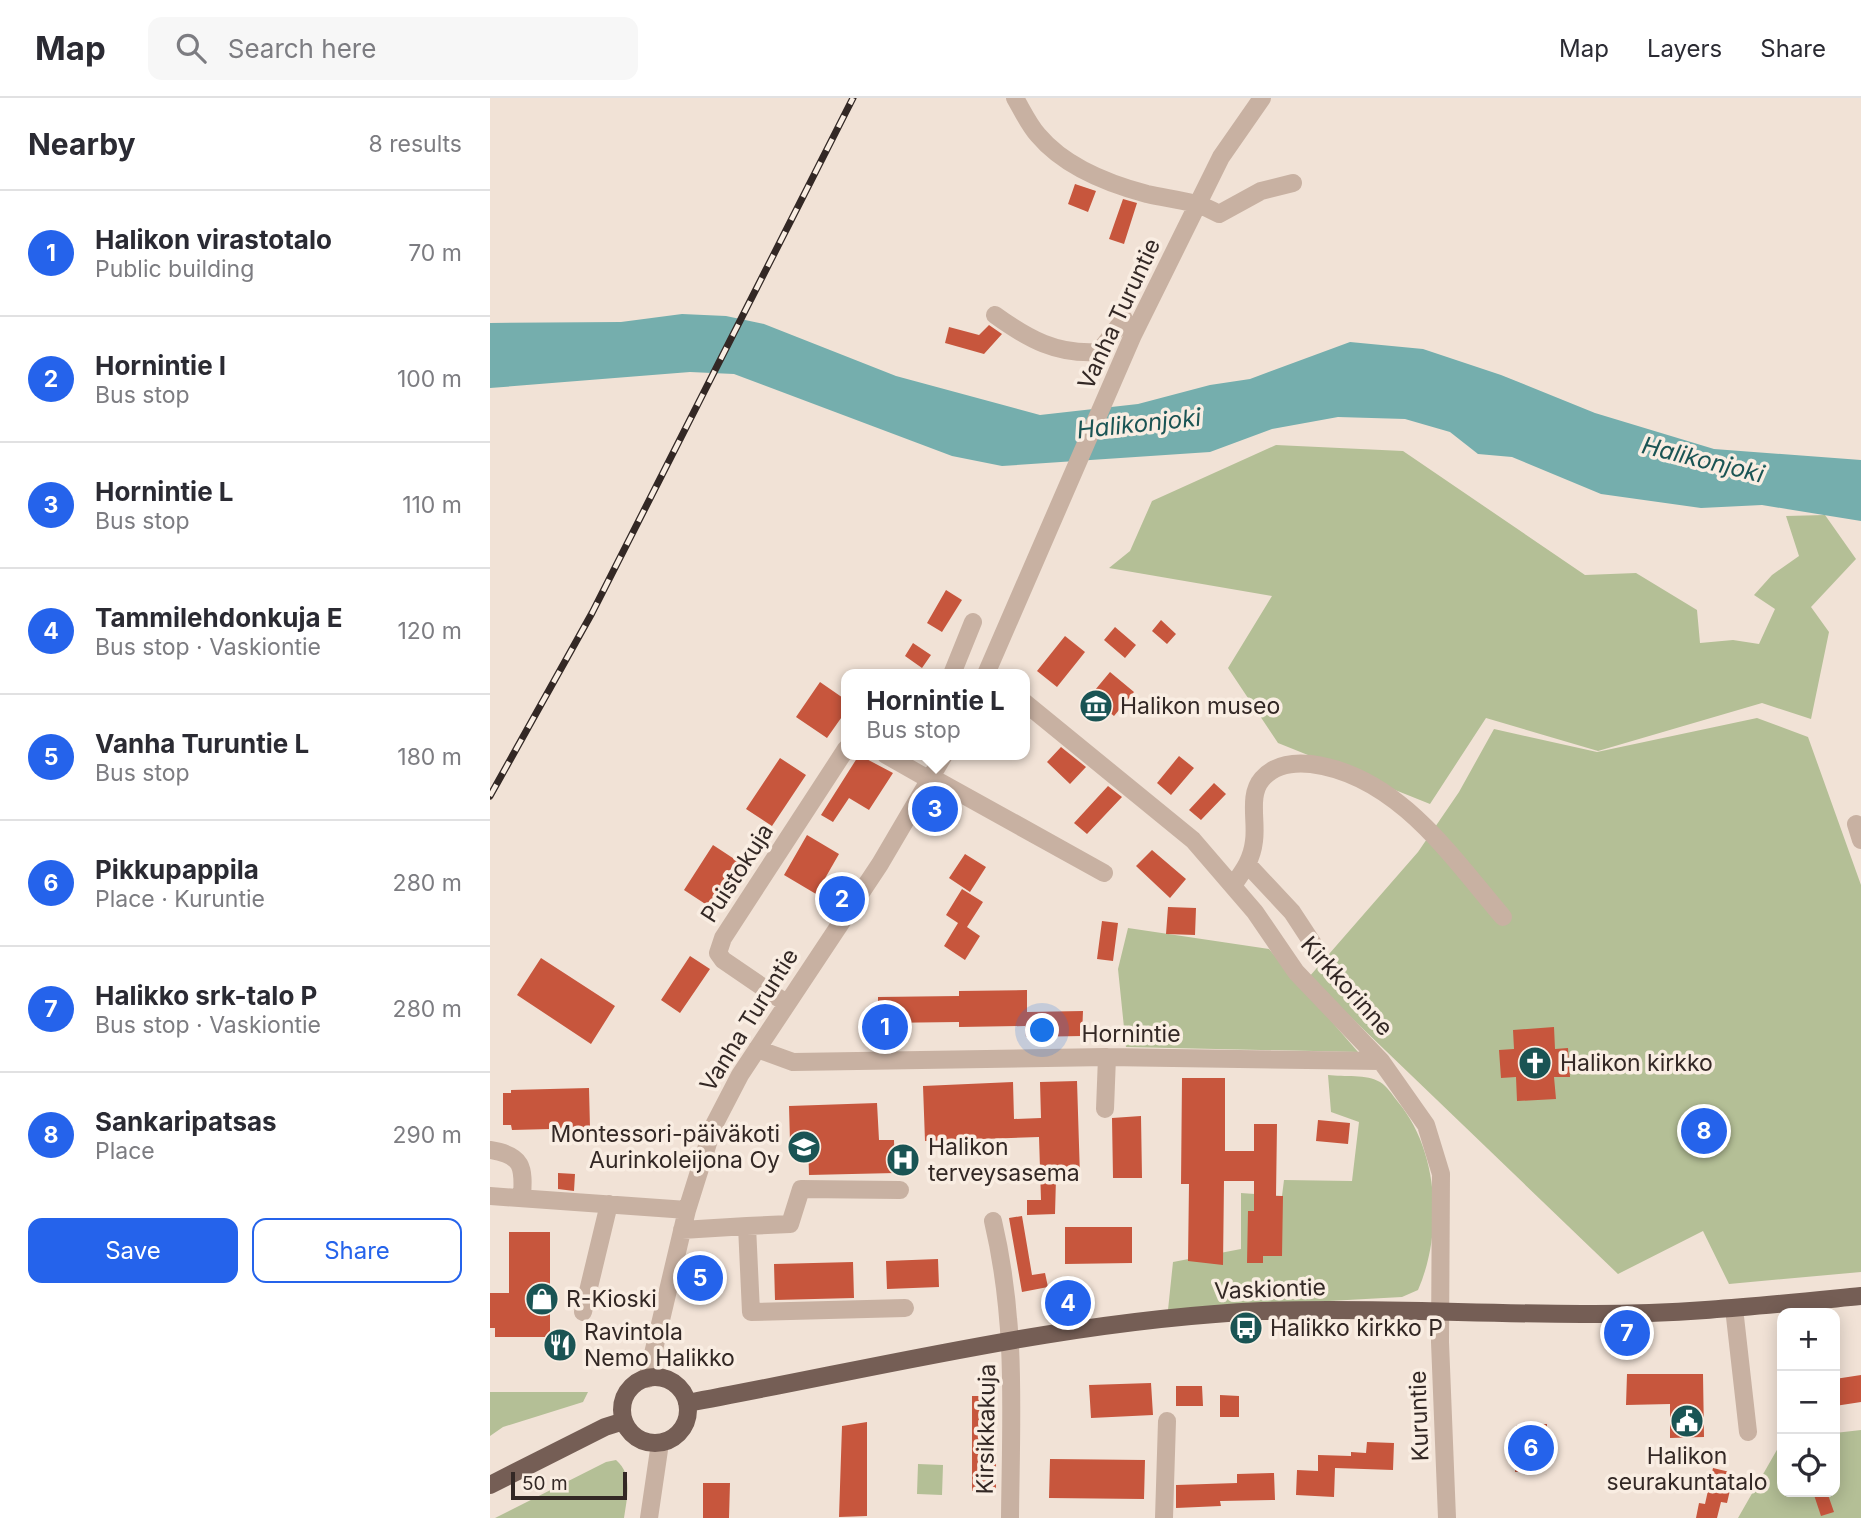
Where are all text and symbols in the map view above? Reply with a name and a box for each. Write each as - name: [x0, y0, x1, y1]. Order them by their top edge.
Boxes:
- search box: [148, 17, 638, 80]
- text: Map: [35, 28, 106, 68]
- icon: search: [172, 29, 210, 67]
- text: Search here: [228, 33, 376, 64]
- text: Map: [1559, 34, 1609, 63]
- text: Layers: [1647, 34, 1722, 63]
- text: Share: [1760, 34, 1826, 63]
- text: Nearby: [28, 126, 136, 162]
- text: 8 results: [369, 130, 462, 158]
- text: Halikon virastotalo: [95, 224, 332, 255]
- street label: Vanha Turuntie: [1072, 234, 1166, 394]
- text: 1: [46, 239, 56, 267]
- text: 70 m: [408, 239, 462, 267]
- text: Public building: [95, 255, 254, 283]
- text: Hornintie I: [95, 350, 226, 381]
- text: 2: [44, 365, 58, 393]
- text: 100 m: [397, 365, 462, 393]
- text: Bus stop: [95, 381, 190, 409]
- water label: Halikonjoki: [1075, 402, 1204, 444]
- water label: Halikonjoki: [1639, 430, 1768, 489]
- text: Hornintie L: [95, 476, 233, 507]
- text: 3: [44, 491, 58, 519]
- text: 110 m: [402, 491, 462, 519]
- text: Bus stop: [95, 507, 190, 535]
- text: Tammilehdonkuja E: [95, 602, 343, 633]
- text: 4: [43, 617, 59, 645]
- text: 120 m: [397, 617, 462, 645]
- text: Bus stop · Vaskiontie: [95, 633, 321, 661]
- popup: [841, 669, 1030, 760]
- text: Hornintie L: [866, 685, 1005, 716]
- museum icon: Halikon museo: [1077, 687, 1115, 725]
- place label: Halikon museo: [1120, 692, 1280, 720]
- text: Bus stop: [866, 716, 961, 744]
- text: Vanha Turuntie L: [95, 728, 309, 759]
- text: 5: [44, 743, 58, 771]
- text: 180 m: [397, 743, 462, 771]
- text: Bus stop: [95, 759, 190, 787]
- pin: 3: [912, 783, 958, 835]
- street label: Puistokuja: [695, 818, 779, 928]
- text: Pikkupappila: [95, 854, 259, 885]
- text: 6: [44, 869, 58, 897]
- text: 280 m: [393, 869, 462, 897]
- pin: 2: [819, 873, 865, 925]
- text: Place · Kuruntie: [95, 885, 265, 913]
- street label: Kirkkorinne: [1295, 931, 1399, 1041]
- street label: Vanha Turuntie: [694, 943, 804, 1097]
- text: Halikko srk-talo P: [95, 980, 317, 1011]
- text: 7: [44, 995, 58, 1023]
- text: 280 m: [393, 995, 462, 1023]
- pin: 1: [862, 1001, 908, 1053]
- text: Bus stop · Vaskiontie: [95, 1011, 321, 1039]
- your location: [1025, 1013, 1059, 1047]
- street label: Hornintie: [1081, 1020, 1181, 1048]
- church icon: Halikon kirkko: [1516, 1044, 1554, 1082]
- place label: Halikon kirkko: [1560, 1049, 1713, 1077]
- pin: 8: [1681, 1105, 1727, 1157]
- text: Sankaripatsas: [95, 1106, 277, 1137]
- place label: Montessori-päiväkoti Aurinkoleijona Oy: [550, 1120, 780, 1174]
- text: 8: [44, 1121, 58, 1149]
- text: 290 m: [393, 1121, 462, 1149]
- school or university icon: Montessori-päiväkoti Aurinkoleijona Oy: [785, 1128, 823, 1166]
- place label: Halikon terveysasema: [928, 1133, 1080, 1187]
- text: Place: [95, 1137, 155, 1165]
- hospital icon: Halikon terveysasema: [884, 1141, 922, 1179]
- button: Save: [28, 1218, 238, 1283]
- button: Share: [252, 1218, 462, 1283]
- pin: 5: [677, 1252, 723, 1304]
- street label: Vaskiontie: [1214, 1273, 1326, 1305]
- pin: 4: [1045, 1277, 1091, 1329]
- shop icon: R-Kioski: [523, 1280, 561, 1318]
- place label: R-Kioski: [566, 1285, 657, 1313]
- pin: 7: [1604, 1307, 1650, 1359]
- map controls: [1777, 1308, 1840, 1497]
- button: +: [1777, 1308, 1840, 1371]
- bus stop icon: Halikko kirkko P: [1227, 1309, 1265, 1347]
- place label: Halikko kirkko P: [1270, 1314, 1443, 1342]
- place label: Ravintola Nemo Halikko: [584, 1318, 735, 1372]
- restaurant icon: Ravintola Nemo Halikko: [541, 1326, 579, 1364]
- street label: Kirsikkakuja: [971, 1363, 1001, 1495]
- street label: Kuruntie: [1403, 1370, 1435, 1462]
- button: −: [1777, 1371, 1840, 1434]
- public building icon: Halikon seurakuntatalo: [1668, 1402, 1706, 1440]
- pin: 6: [1508, 1422, 1554, 1474]
- button: locate: [1777, 1434, 1840, 1497]
- place label: Halikon seurakuntatalo: [1607, 1442, 1768, 1496]
- scale bar: [511, 1469, 626, 1501]
- text: 50 m: [522, 1472, 568, 1495]

